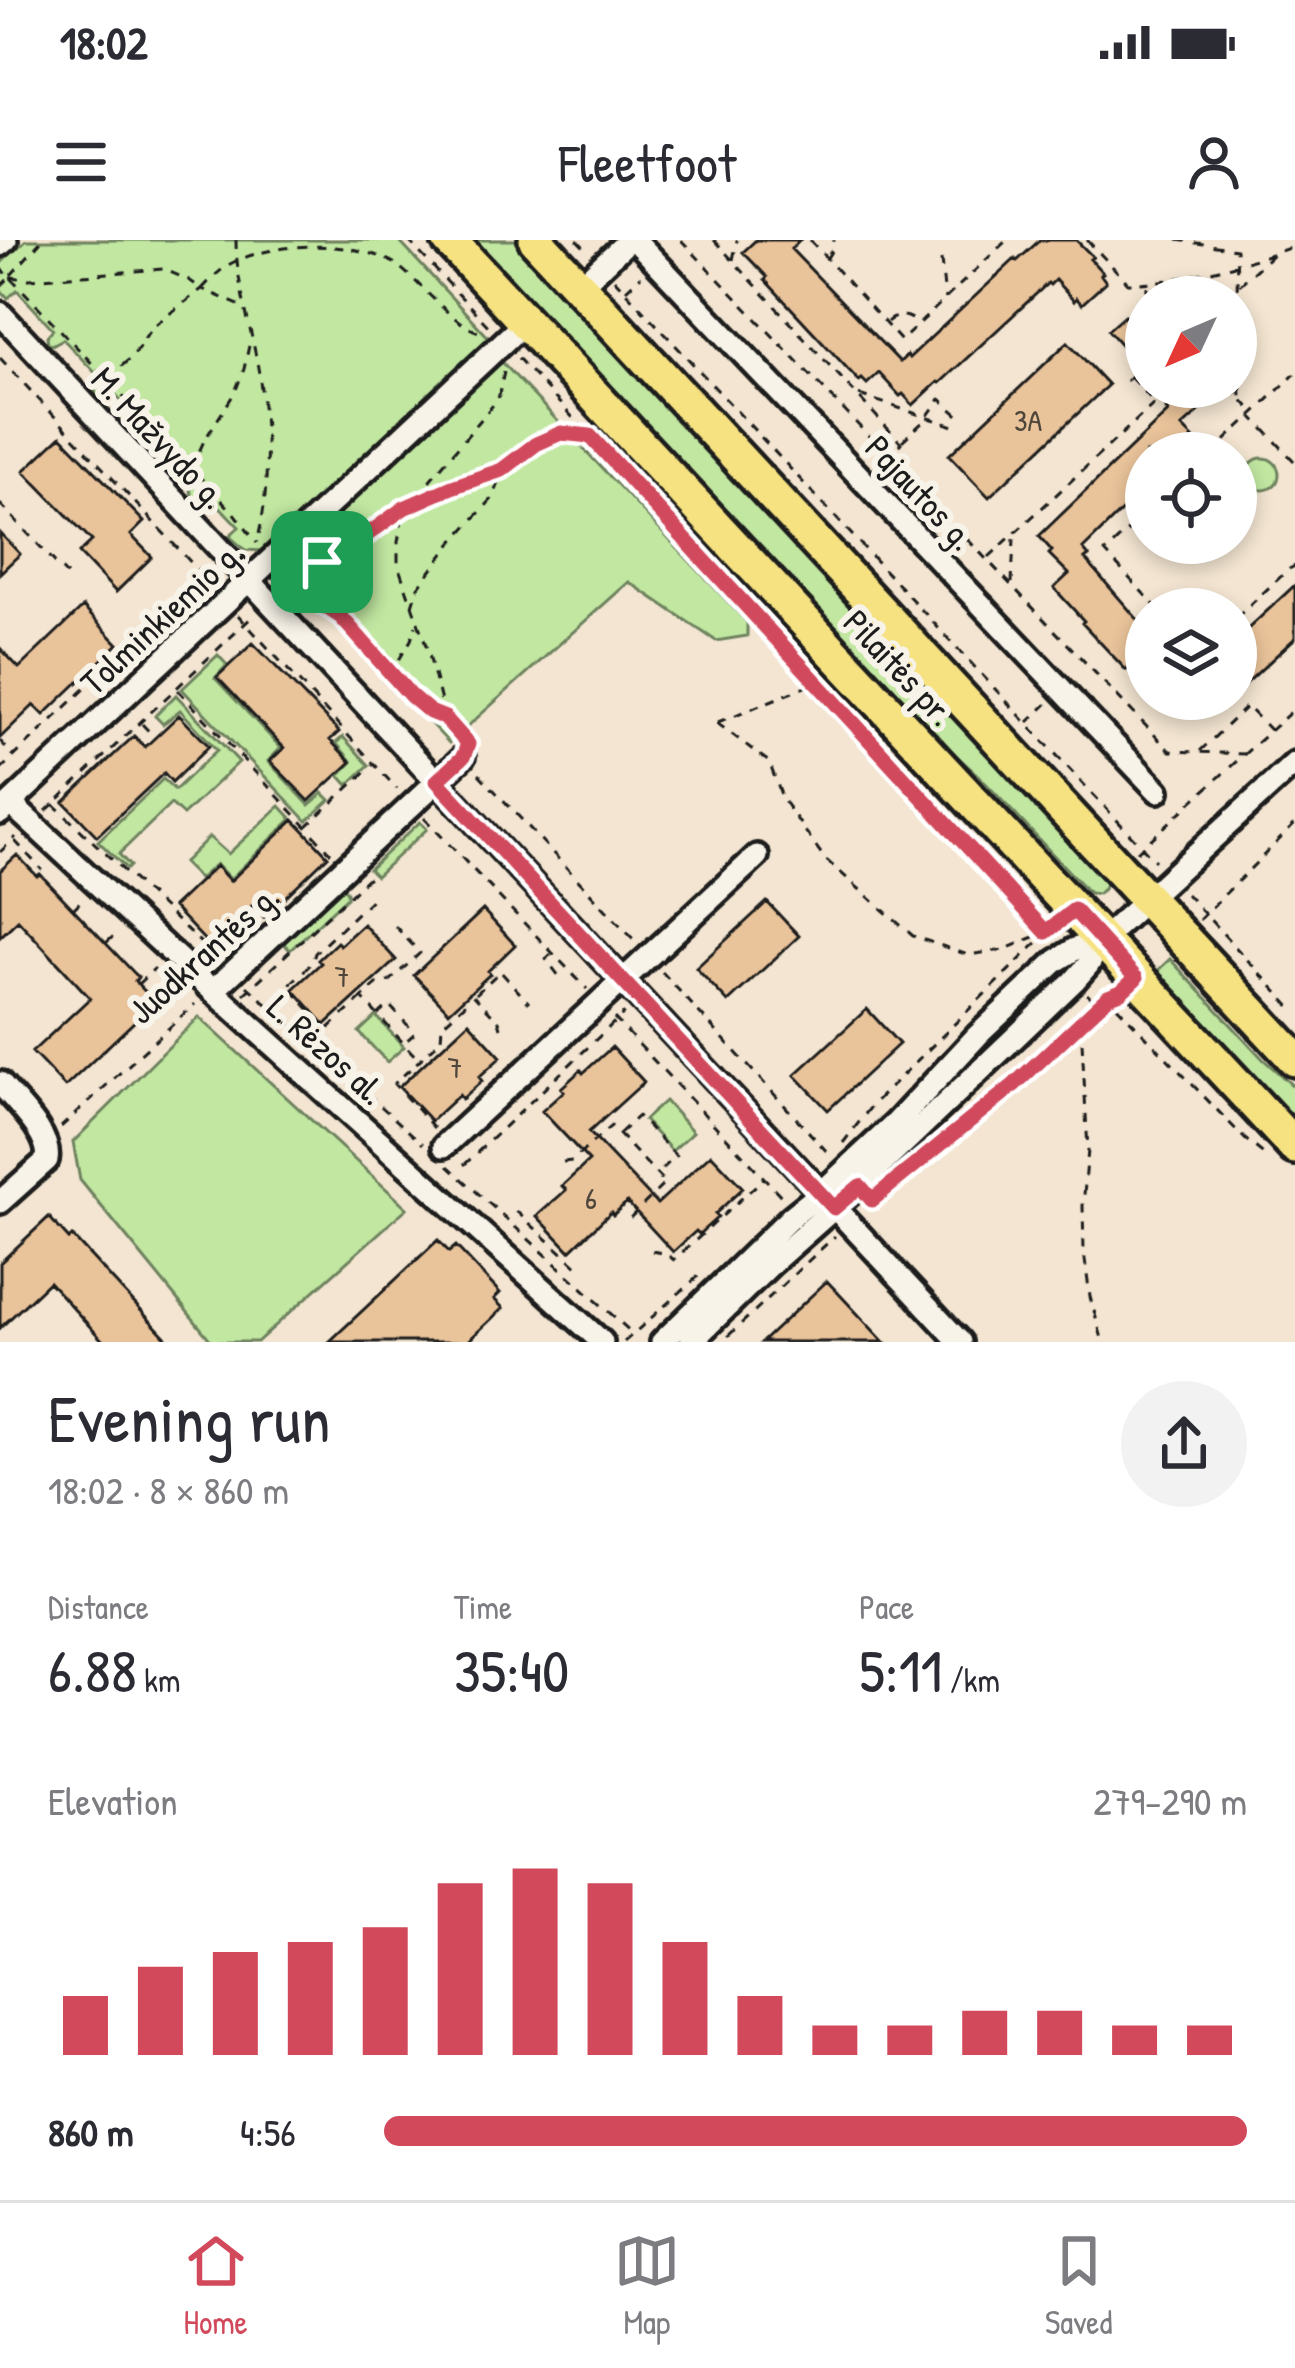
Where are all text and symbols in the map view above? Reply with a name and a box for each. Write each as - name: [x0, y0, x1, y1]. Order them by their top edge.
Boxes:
- text: 18:02: [60, 12, 147, 73]
- text: Fleetfoot: [559, 126, 736, 199]
- icon: menu: [48, 129, 114, 195]
- icon: person: [1181, 129, 1247, 195]
- north arrow: [1125, 276, 1257, 408]
- map controls: [1125, 276, 1257, 720]
- street label: M. Mažvydo g.: [81, 355, 239, 519]
- house number: 3A: [1014, 400, 1042, 440]
- street label: Pajautos g.: [855, 424, 987, 560]
- button: locate: [1125, 432, 1257, 564]
- pin: [271, 511, 373, 613]
- street label: Tolminkiemio g.: [69, 529, 253, 705]
- icon: arrive: [289, 529, 355, 595]
- button: layers: [1125, 588, 1257, 720]
- street label: Pilaitės pr.: [833, 598, 967, 736]
- street label: Juodkrantės g.: [117, 872, 289, 1034]
- house number: 7: [335, 956, 349, 996]
- street label: L. Rėzos al.: [257, 983, 397, 1115]
- house number: 7: [448, 1047, 462, 1087]
- house number: 6: [585, 1178, 597, 1218]
- text: Evening run: [48, 1373, 330, 1463]
- button: share: [1121, 1381, 1247, 1507]
- text: 18:02 · 8 × 860 m: [48, 1463, 289, 1516]
- text: Distance: [48, 1585, 149, 1629]
- text: Time: [454, 1585, 512, 1629]
- text: Pace: [859, 1585, 914, 1629]
- text: 6.88: [48, 1629, 137, 1711]
- text: 35:40: [454, 1629, 569, 1711]
- text: 5:11: [859, 1629, 942, 1711]
- text: km: [137, 1658, 180, 1702]
- text: /km: [942, 1658, 1000, 1702]
- text: Elevation: [48, 1774, 178, 1827]
- text: 279–290 m: [1093, 1774, 1247, 1827]
- text: 860 m: [48, 2105, 133, 2158]
- text: 4:56: [240, 2105, 296, 2158]
- tab: Home: [183, 2228, 249, 2344]
- tab: Map: [614, 2228, 680, 2344]
- tab: Saved: [1045, 2228, 1112, 2344]

